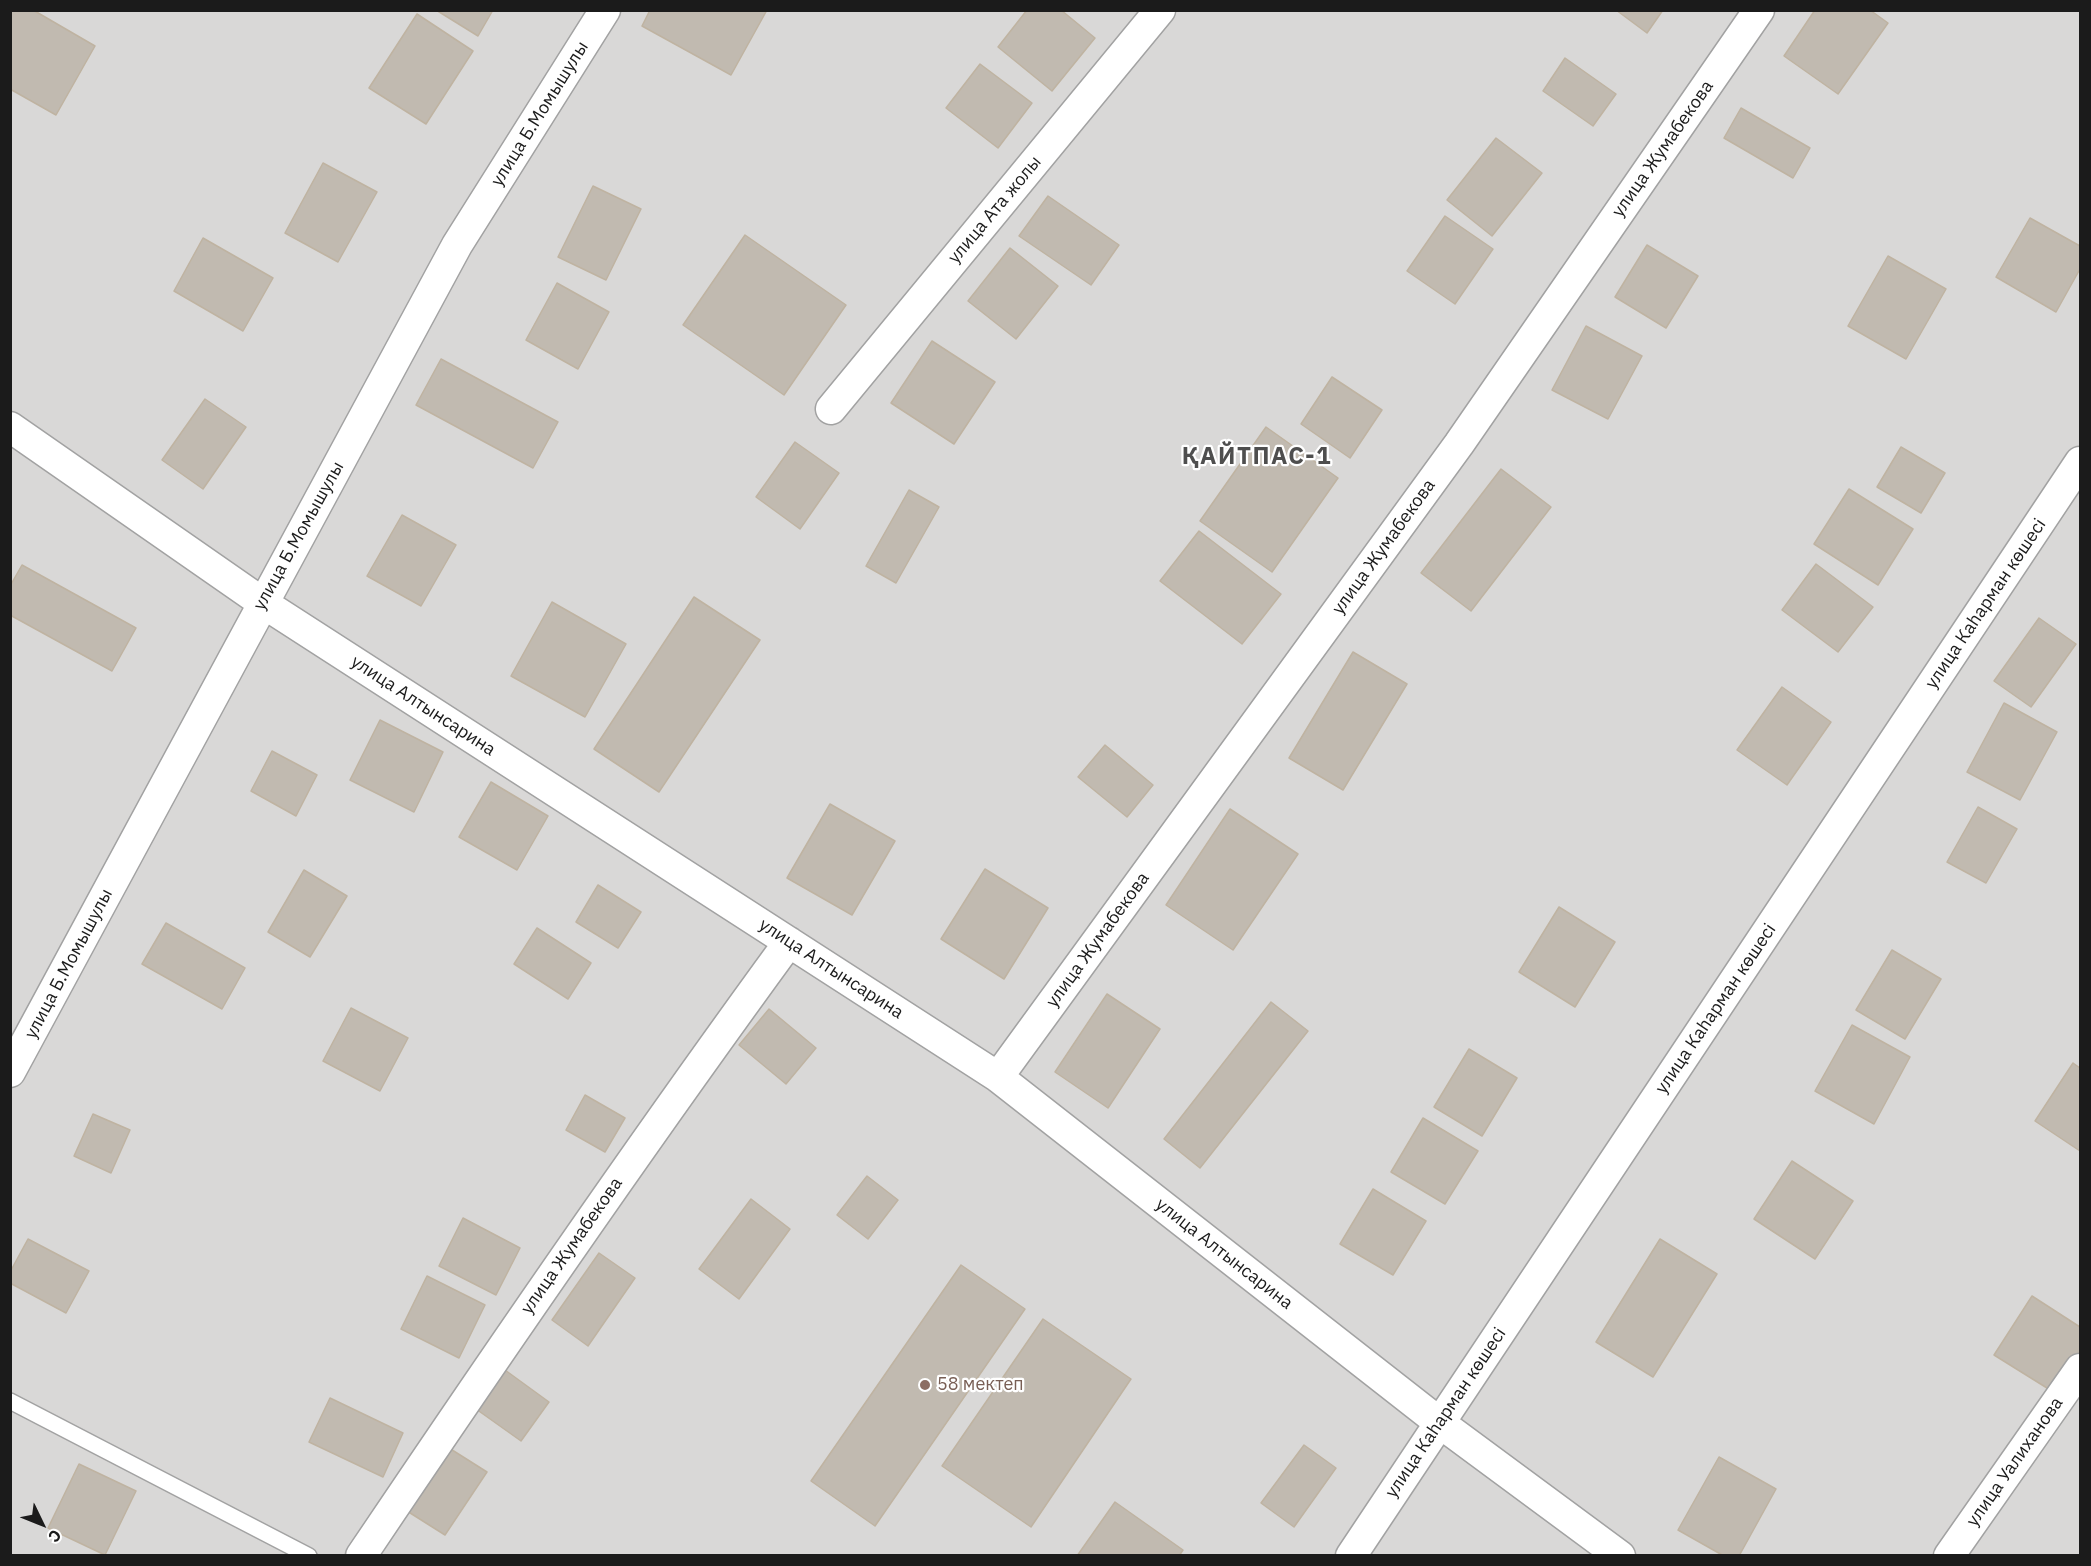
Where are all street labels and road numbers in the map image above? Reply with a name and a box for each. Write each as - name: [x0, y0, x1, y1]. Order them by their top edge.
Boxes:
- street label: улица Б.Момышулы: [487, 38, 593, 190]
- street label: улица Жумабекова: [1608, 77, 1718, 221]
- street label: улица Ата жолы: [944, 152, 1046, 268]
- street label: улица Б.Момышулы: [249, 458, 349, 614]
- street label: улица Жумабекова: [1328, 475, 1440, 619]
- street label: улица Каһарман көшесі: [1921, 515, 2051, 693]
- street label: улица Алтынсарина: [347, 651, 499, 761]
- street label: улица Жумабекова: [1042, 868, 1154, 1012]
- street label: улица Б.Момышулы: [20, 885, 118, 1043]
- street label: улица Алтынсарина: [755, 914, 907, 1024]
- street label: улица Каһарман көшесі: [1651, 920, 1781, 1098]
- street label: улица Жумабекова: [517, 1174, 627, 1318]
- street label: улица Алтынсарина: [1151, 1194, 1297, 1314]
- street label: улица Каһарман көшесі: [1381, 1324, 1511, 1502]
- street label: улица Уалиханова: [1962, 1393, 2068, 1531]

